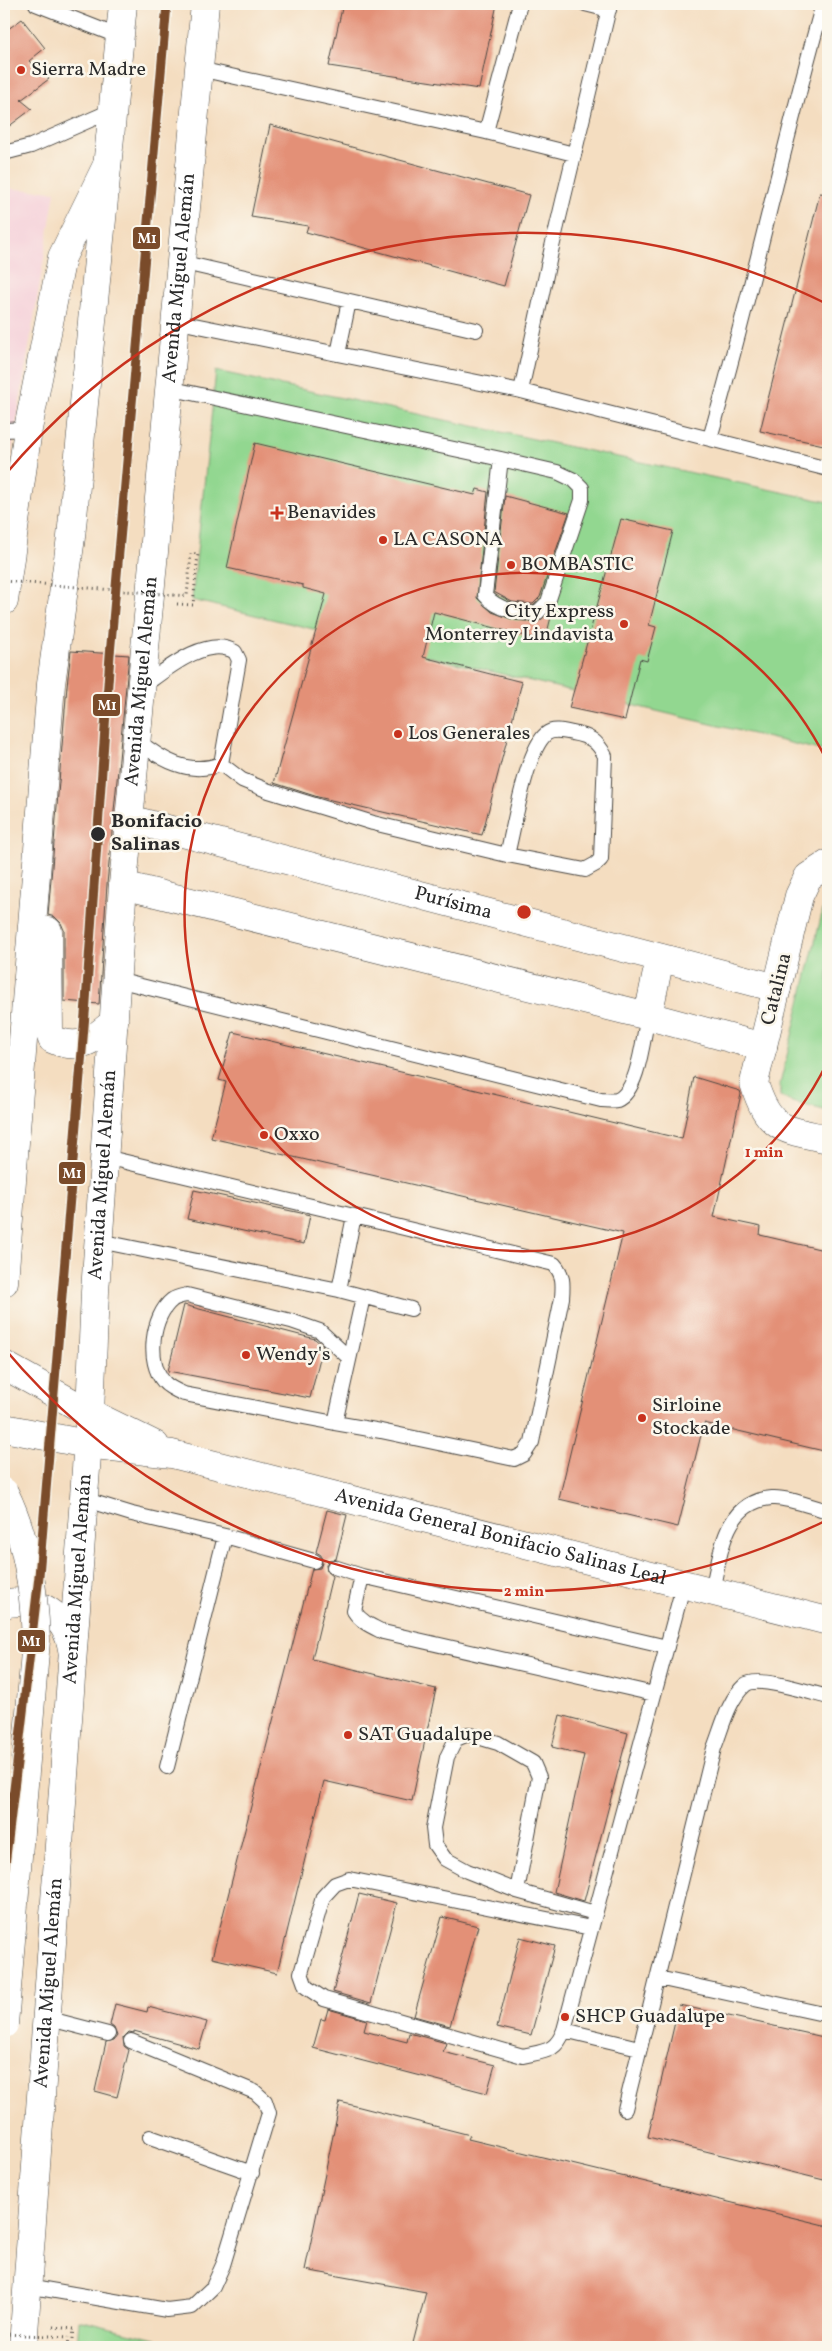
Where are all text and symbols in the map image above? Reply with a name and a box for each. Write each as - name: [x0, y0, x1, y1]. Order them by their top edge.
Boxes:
- place label: Sierra Madre: [31, 56, 146, 84]
- marker: Sierra Madre: [15, 64, 27, 76]
- street label: Avenida Miguel Alemán: [156, 172, 203, 384]
- line badge: M1: [132, 226, 161, 250]
- text: M1: [137, 230, 157, 249]
- place label: Benavides: [287, 499, 376, 527]
- marker: Benavides: [271, 507, 283, 519]
- place label: LA CASONA: [393, 526, 503, 554]
- marker: LA CASONA: [377, 534, 389, 546]
- place label: BOMBASTIC: [521, 551, 634, 579]
- marker: BOMBASTIC: [505, 559, 517, 571]
- street label: Avenida Miguel Alemán: [118, 575, 166, 788]
- place label: City Express Monterrey Lindavista: [425, 598, 614, 649]
- marker: City Express Monterrey Lindavista: [618, 618, 630, 630]
- line badge: M1: [92, 693, 121, 717]
- text: M1: [97, 697, 117, 716]
- place label: Los Generales: [408, 720, 530, 748]
- marker: Los Generales: [392, 728, 404, 740]
- place label: Bonifacio Salinas: [111, 808, 202, 859]
- marker: Bonifacio Salinas: [89, 825, 107, 843]
- street label: Purísima: [411, 880, 495, 927]
- centre of rings: [515, 903, 533, 921]
- street label: Catalina: [755, 950, 799, 1028]
- street label: Avenida Miguel Alemán: [82, 1069, 124, 1281]
- place label: Oxxo: [274, 1121, 320, 1149]
- marker: Oxxo: [258, 1129, 270, 1141]
- text: 1 min: [745, 1143, 783, 1164]
- line badge: M1: [58, 1161, 86, 1185]
- text: M1: [62, 1165, 82, 1184]
- place label: Wendy's: [256, 1341, 331, 1369]
- marker: Wendy's: [240, 1349, 252, 1361]
- place label: Sirloine Stockade: [652, 1392, 731, 1443]
- marker: Sirloine Stockade: [636, 1412, 648, 1424]
- street label: Avenida Miguel Alemán: [57, 1473, 100, 1685]
- street label: Avenida General Bonifacio Salinas Leal: [331, 1482, 669, 1593]
- text: 2 min: [504, 1582, 544, 1603]
- line badge: M1: [17, 1629, 46, 1653]
- text: M1: [21, 1633, 41, 1652]
- place label: SAT Guadalupe: [358, 1721, 492, 1749]
- marker: SAT Guadalupe: [342, 1729, 354, 1741]
- street label: Avenida Miguel Alemán: [28, 1877, 71, 2089]
- place label: SHCP Guadalupe: [575, 2003, 725, 2031]
- marker: SHCP Guadalupe: [559, 2011, 571, 2023]

